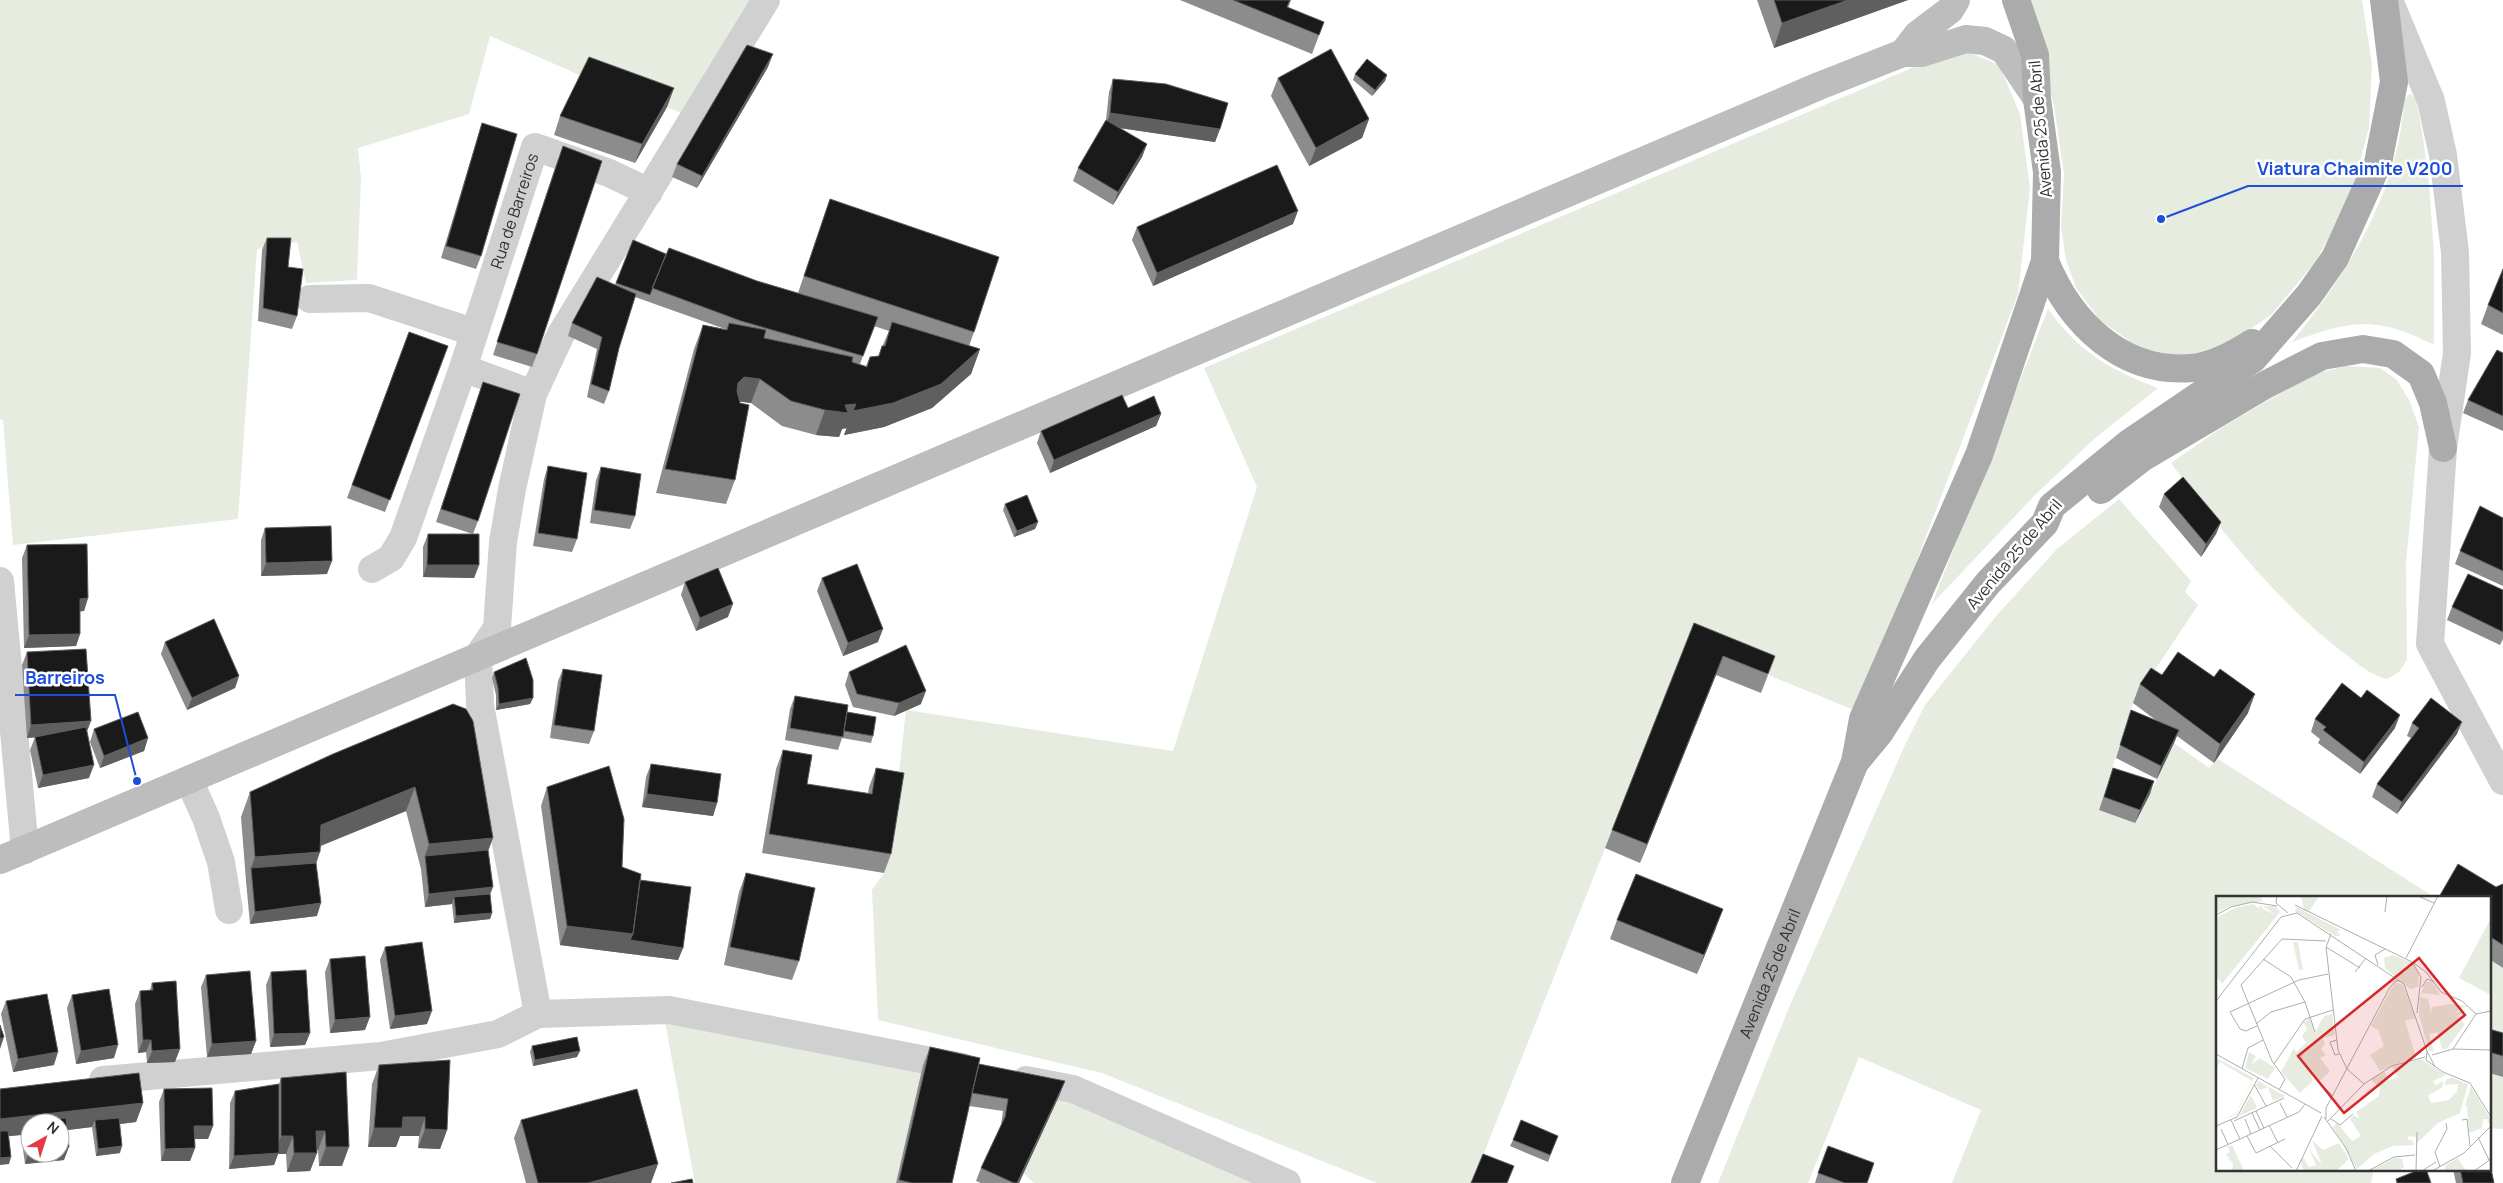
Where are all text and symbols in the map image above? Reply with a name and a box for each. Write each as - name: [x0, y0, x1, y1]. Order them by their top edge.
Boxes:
- street label: Avenida 25 de Abril: [2023, 59, 2057, 199]
- street label: Rua de Barreiros: [485, 150, 543, 271]
- callout: Viatura Chaimite V200: [2248, 153, 2463, 186]
- text: Viatura Chaimite V200: [2257, 156, 2453, 180]
- street label: Avenida 25 de Abril: [1961, 494, 2067, 614]
- callout: Barreiros: [15, 662, 115, 695]
- text: Barreiros: [25, 665, 105, 689]
- inset map: [2216, 896, 2490, 1170]
- street label: Avenida 25 de Abril: [1734, 905, 1806, 1041]
- north arrow: [20, 1113, 70, 1163]
- text: N: [44, 1117, 63, 1138]

